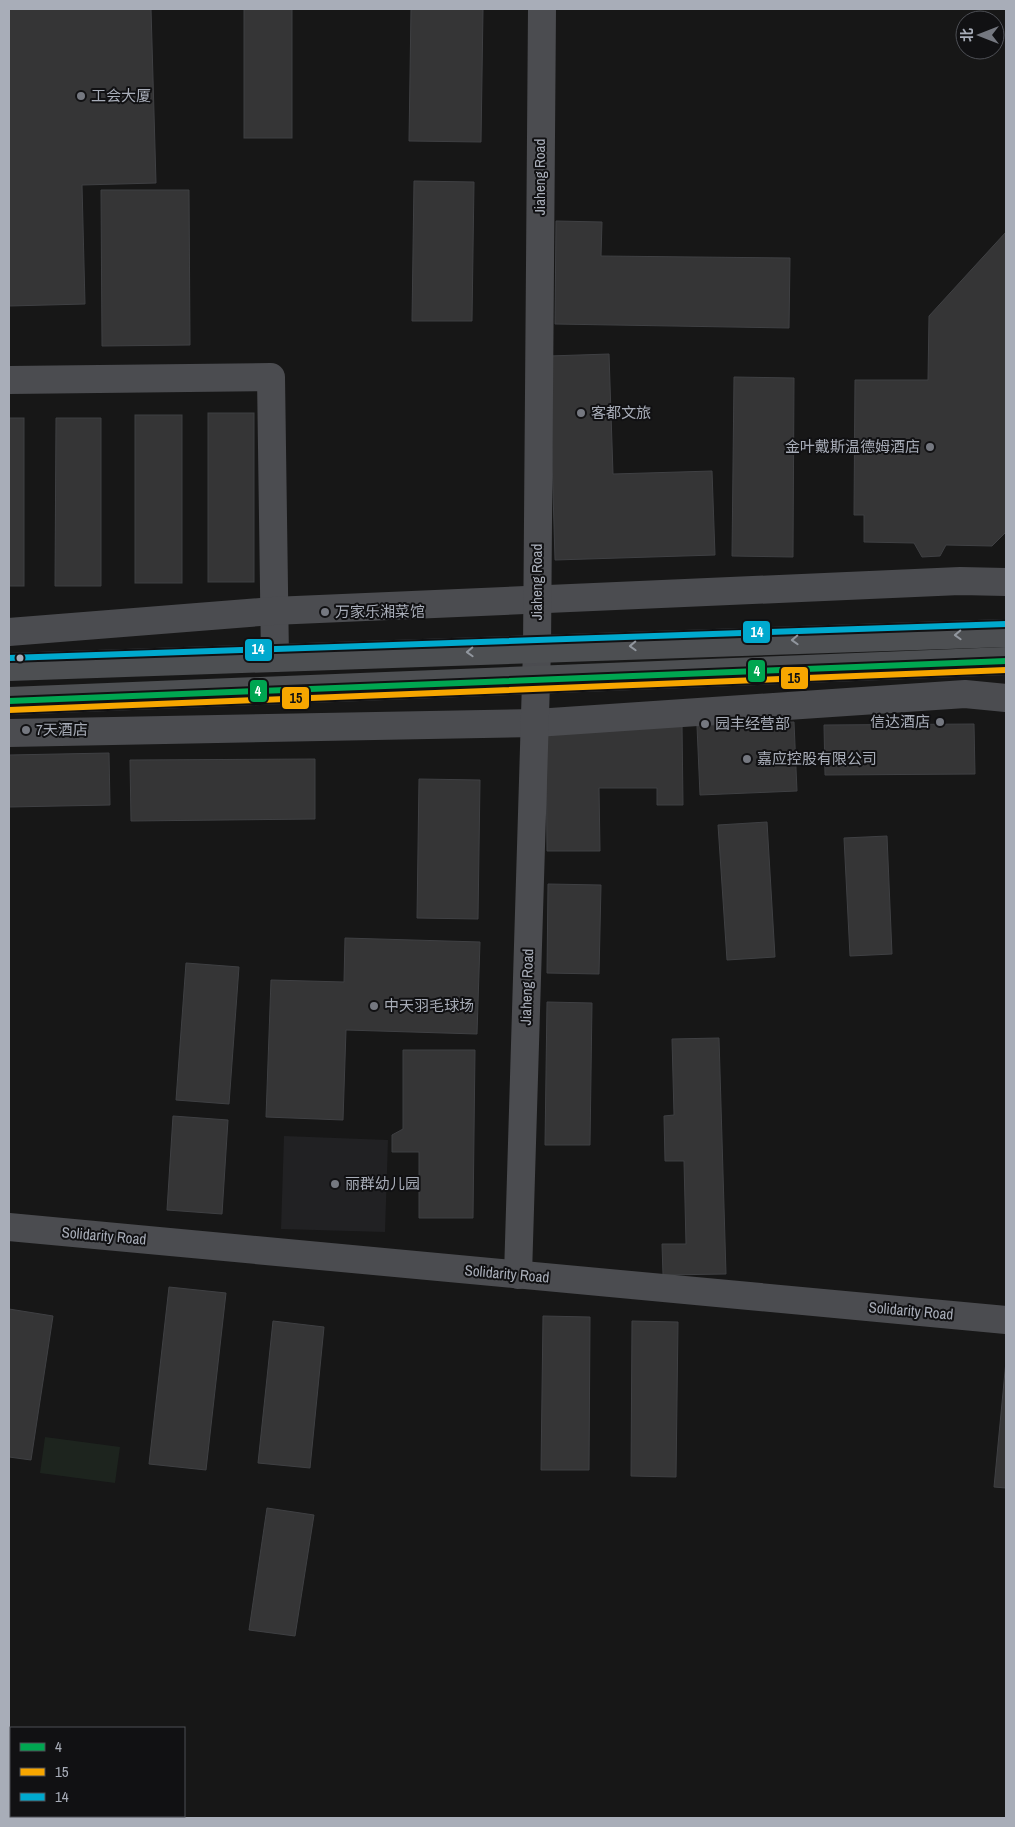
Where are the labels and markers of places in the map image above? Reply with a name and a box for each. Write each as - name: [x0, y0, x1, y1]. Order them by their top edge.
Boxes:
- place label: 工会大厦: [91, 85, 151, 106]
- marker: 工会大厦: [75, 90, 87, 102]
- place label: 客都文旅: [591, 402, 651, 423]
- marker: 客都文旅: [575, 407, 587, 419]
- place label: 金叶戴斯温德姆酒店: [785, 436, 920, 457]
- marker: 金叶戴斯温德姆酒店: [924, 441, 936, 453]
- place label: 万家乐湘菜馆: [335, 601, 425, 622]
- marker: 万家乐湘菜馆: [319, 606, 331, 618]
- unlabelled marker: [15, 653, 25, 663]
- place label: 信达酒店: [870, 711, 930, 732]
- place label: 园丰经营部: [715, 713, 790, 734]
- marker: 信达酒店: [934, 716, 946, 728]
- marker: 园丰经营部: [699, 718, 711, 730]
- place label: 7天酒店: [36, 719, 88, 740]
- marker: 7天酒店: [20, 724, 32, 736]
- place label: 嘉应控股有限公司: [757, 748, 877, 769]
- marker: 嘉应控股有限公司: [741, 753, 753, 765]
- place label: 中天羽毛球场: [384, 995, 474, 1016]
- marker: 中天羽毛球场: [368, 1000, 380, 1012]
- place label: 丽群幼儿园: [345, 1173, 420, 1194]
- marker: 丽群幼儿园: [329, 1178, 341, 1190]

